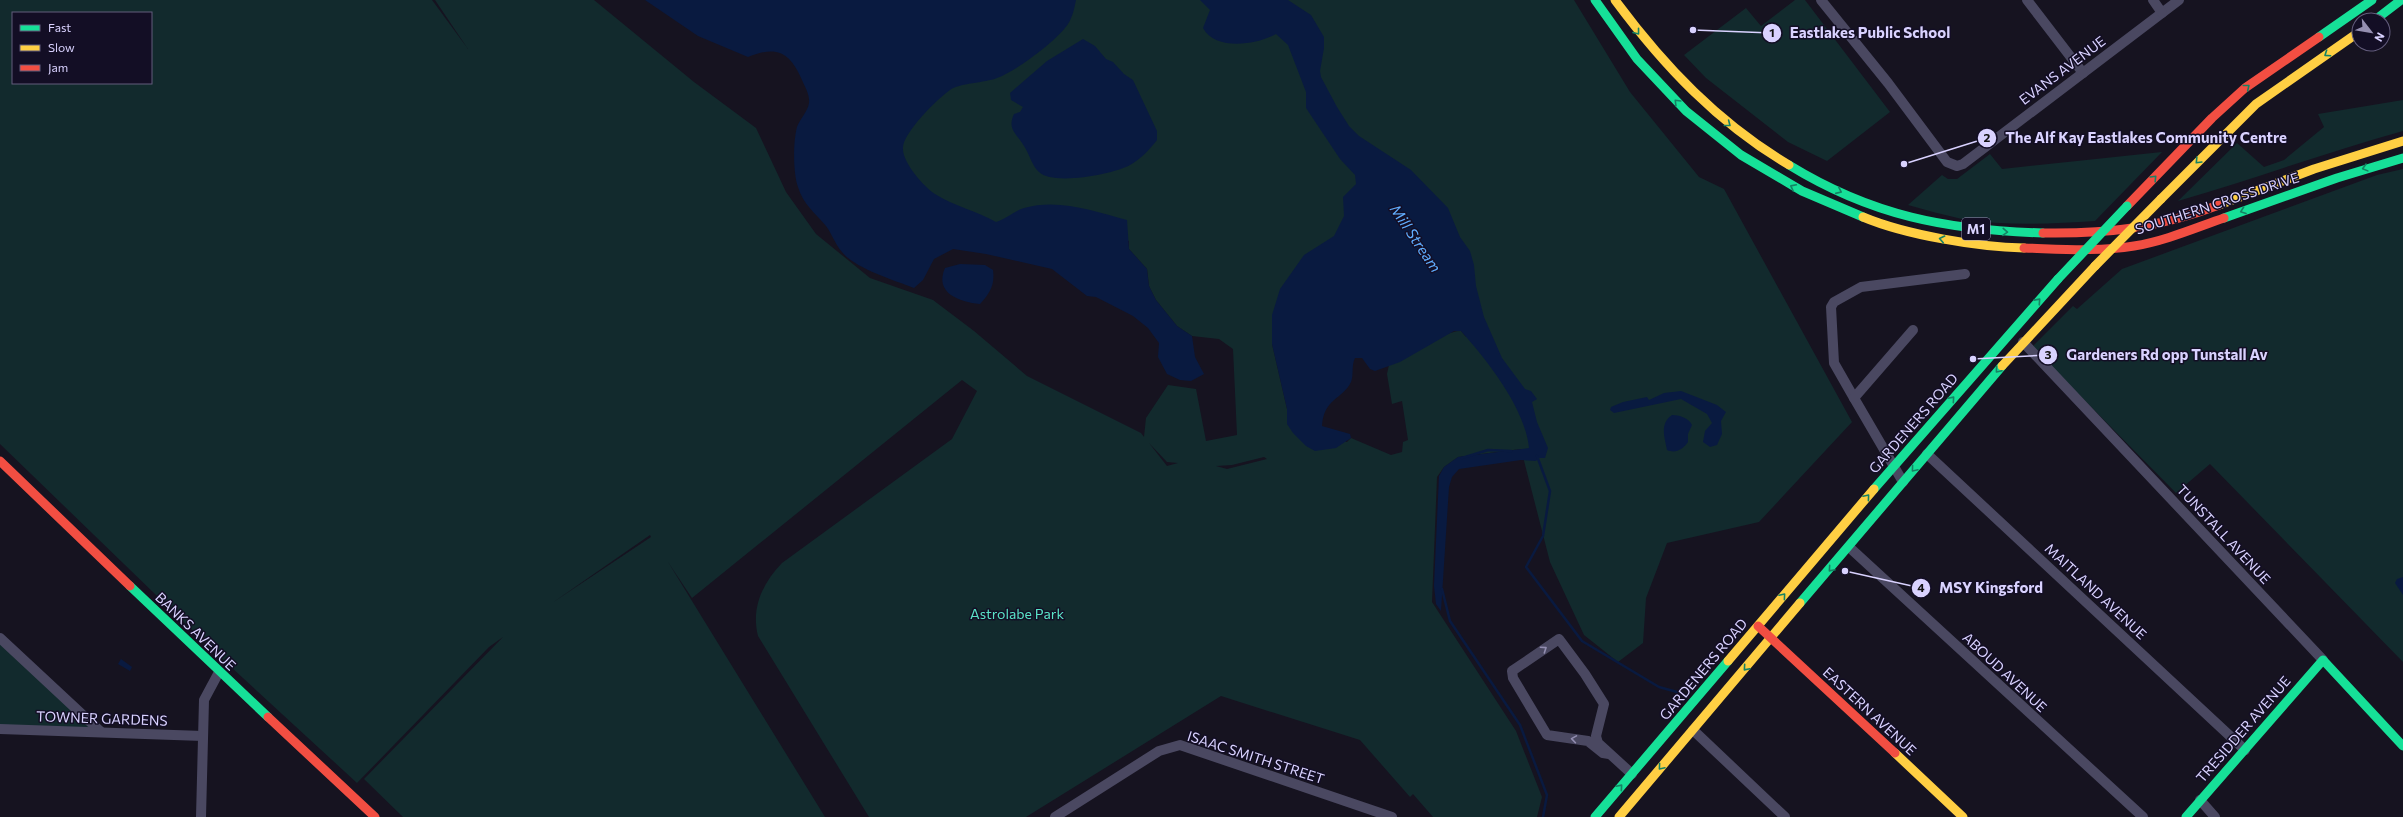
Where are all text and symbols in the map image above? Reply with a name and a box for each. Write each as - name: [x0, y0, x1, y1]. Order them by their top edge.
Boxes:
- legend: [12, 12, 152, 84]
- north arrow: [2351, 12, 2391, 52]
- callout: Eastlakes Public School: [1762, 19, 1959, 46]
- text: Fast: [48, 20, 71, 34]
- text: Eastlakes Public School: [1790, 23, 1950, 41]
- text: 1: [1769, 25, 1775, 39]
- one-way arrow: [1633, 27, 1640, 34]
- text: N: [2372, 31, 2388, 44]
- street label: EVANS AVENUE: [2015, 32, 2109, 108]
- text: Slow: [48, 40, 75, 54]
- one-way arrow: [2324, 49, 2331, 56]
- text: Jam: [48, 60, 68, 75]
- one-way arrow: [2242, 85, 2250, 92]
- one-way arrow: [1674, 99, 1682, 107]
- one-way arrow: [1724, 120, 1731, 127]
- callout: The Alf Kay Eastlakes Community Centre: [1977, 125, 2295, 152]
- text: The Alf Kay Eastlakes Community Centre: [2005, 128, 2287, 146]
- text: 2: [1984, 130, 1991, 144]
- one-way arrow: [2195, 156, 2203, 164]
- one-way arrow: [2362, 163, 2369, 172]
- street label: SOUTHERN CROSS DRIVE: [2133, 168, 2301, 238]
- one-way arrow: [2149, 175, 2157, 183]
- one-way arrow: [1790, 184, 1798, 191]
- one-way arrow: [1836, 187, 1843, 195]
- water label: Mill Stream: [1387, 201, 1445, 275]
- one-way arrow: [2239, 207, 2246, 215]
- road number: M1: [1962, 218, 1990, 240]
- one-way arrow: [2002, 227, 2008, 236]
- one-way arrow: [1938, 236, 1945, 244]
- one-way arrow: [2033, 298, 2041, 306]
- callout: Gardeners Rd opp Tunstall Av: [2038, 341, 2276, 368]
- text: Gardeners Rd opp Tunstall Av: [2066, 345, 2268, 363]
- text: 3: [2045, 347, 2052, 361]
- one-way arrow: [1996, 365, 2003, 373]
- street label: GARDENERS ROAD: [1865, 369, 1961, 477]
- one-way arrow: [1947, 396, 1954, 403]
- one-way arrow: [1912, 465, 1919, 472]
- street label: TUNSTALL AVENUE: [2174, 481, 2274, 587]
- one-way arrow: [1863, 495, 1870, 502]
- street label: MAITLAND AVENUE: [2042, 539, 2150, 643]
- one-way arrow: [1828, 564, 1835, 571]
- callout: MSY Kingsford: [1911, 574, 2051, 601]
- text: MSY Kingsford: [1939, 578, 2043, 596]
- text: 4: [1917, 580, 1925, 594]
- street label: BANKS AVENUE: [152, 588, 240, 674]
- one-way arrow: [1779, 594, 1786, 601]
- park label: Astrolabe Park: [970, 605, 1064, 622]
- street label: GARDENERS ROAD: [1656, 615, 1750, 723]
- street label: ABOUD AVENUE: [1959, 629, 2051, 715]
- one-way arrow: [1540, 647, 1547, 654]
- one-way arrow: [1743, 663, 1750, 671]
- street label: EASTERN AVENUE: [1820, 663, 1920, 759]
- street label: TRESIDDER AVENUE: [2192, 672, 2294, 786]
- street label: TOWNER GARDENS: [36, 707, 168, 729]
- street label: ISAAC SMITH STREET: [1185, 727, 1327, 787]
- one-way arrow: [1571, 735, 1577, 744]
- one-way arrow: [1659, 762, 1666, 770]
- one-way arrow: [1616, 785, 1623, 792]

